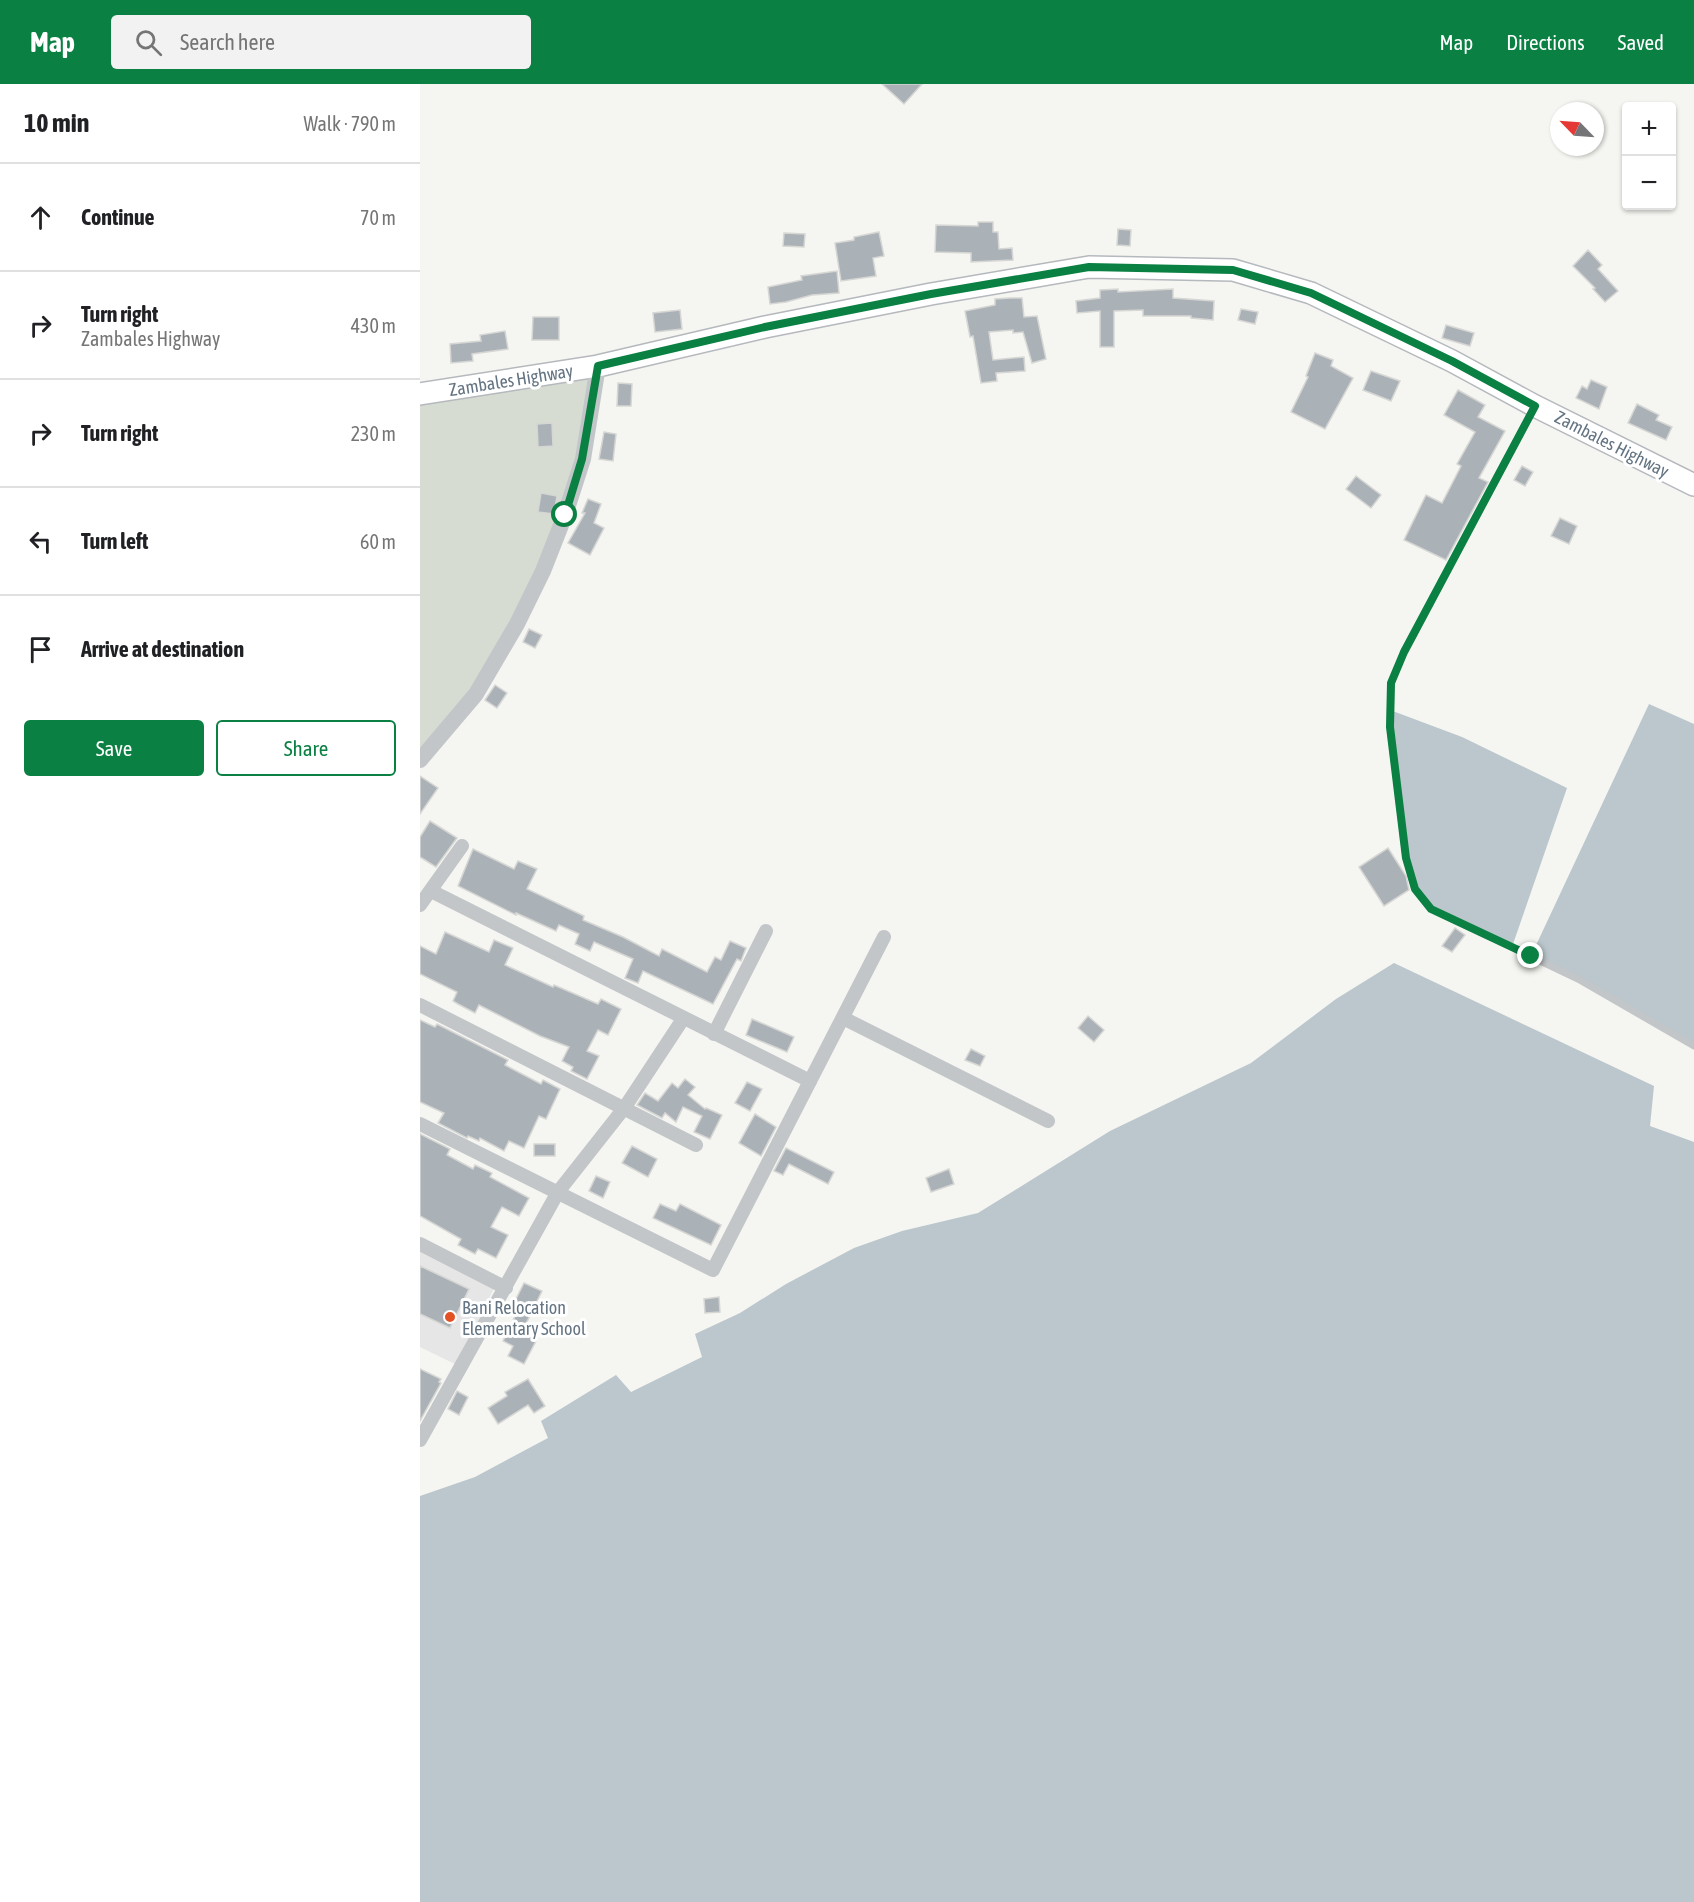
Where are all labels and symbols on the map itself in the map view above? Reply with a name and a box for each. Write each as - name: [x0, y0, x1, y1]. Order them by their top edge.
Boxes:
- north arrow: [1550, 102, 1604, 156]
- street label: Zambales Highway: [447, 360, 575, 400]
- street label: Zambales Highway: [1551, 406, 1673, 482]
- route start: [551, 501, 577, 527]
- route end: [1517, 942, 1543, 968]
- place label: Bani Relocation Elementary School: [462, 1297, 586, 1339]
- marker: Bani Relocation Elementary School: [443, 1310, 457, 1324]

